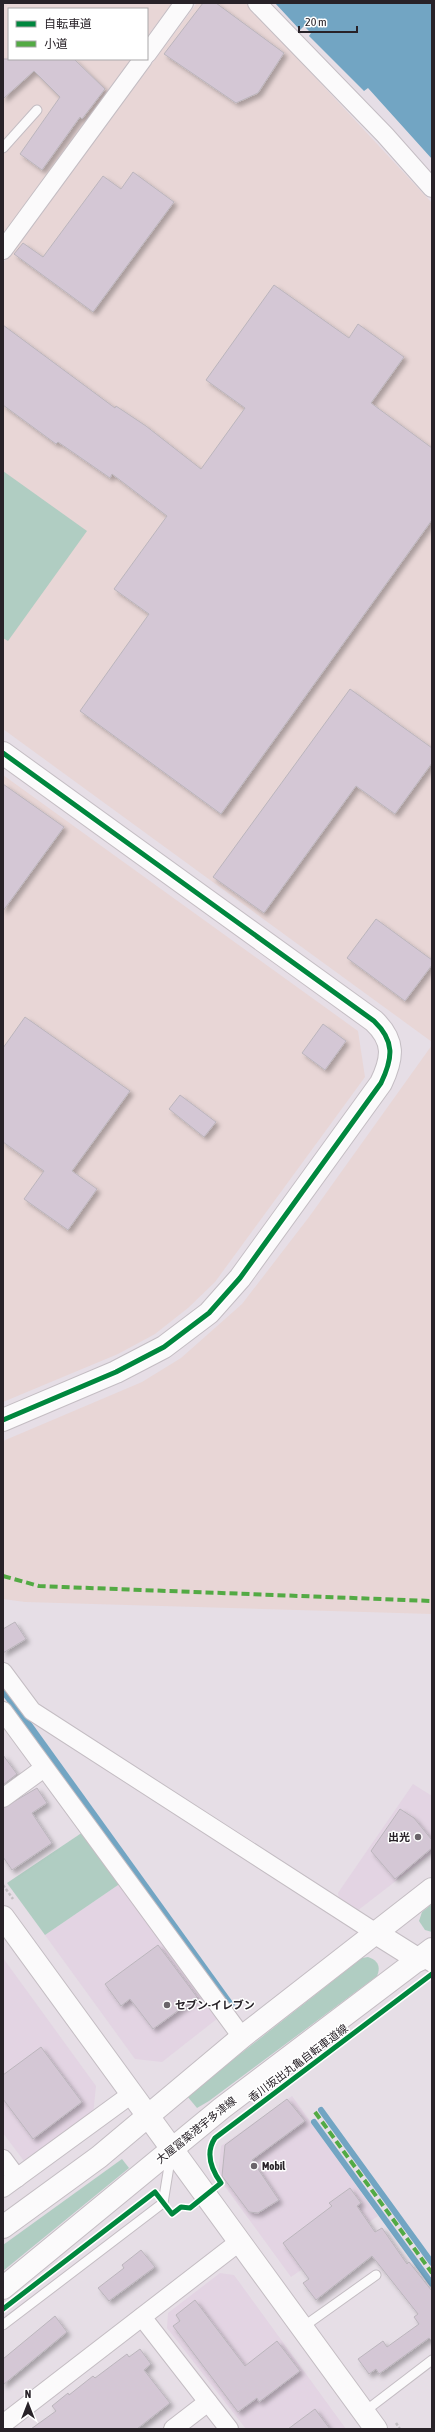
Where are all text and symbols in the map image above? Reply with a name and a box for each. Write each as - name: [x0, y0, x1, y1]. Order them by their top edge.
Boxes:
- legend: [8, 8, 148, 60]
- scale bar: [299, 8, 357, 34]
- text: 20 m: [305, 15, 327, 29]
- text: 自転車道: [44, 17, 92, 31]
- text: 小道: [44, 37, 68, 51]
- place label: 出光: [388, 1831, 410, 1843]
- marker: 出光: [413, 1832, 423, 1842]
- place label: セブン-イレブン: [175, 1999, 255, 2011]
- marker: セブン-イレブン: [162, 2000, 172, 2010]
- street label: 香川坂出丸亀自転車道線: [246, 2022, 350, 2104]
- street label: 大屋冨築港宇多津線: [154, 2094, 238, 2166]
- place label: Mobil: [262, 2160, 286, 2172]
- marker: Mobil: [249, 2161, 259, 2171]
- north arrow: [8, 2384, 48, 2424]
- text: N: [25, 2388, 31, 2400]

